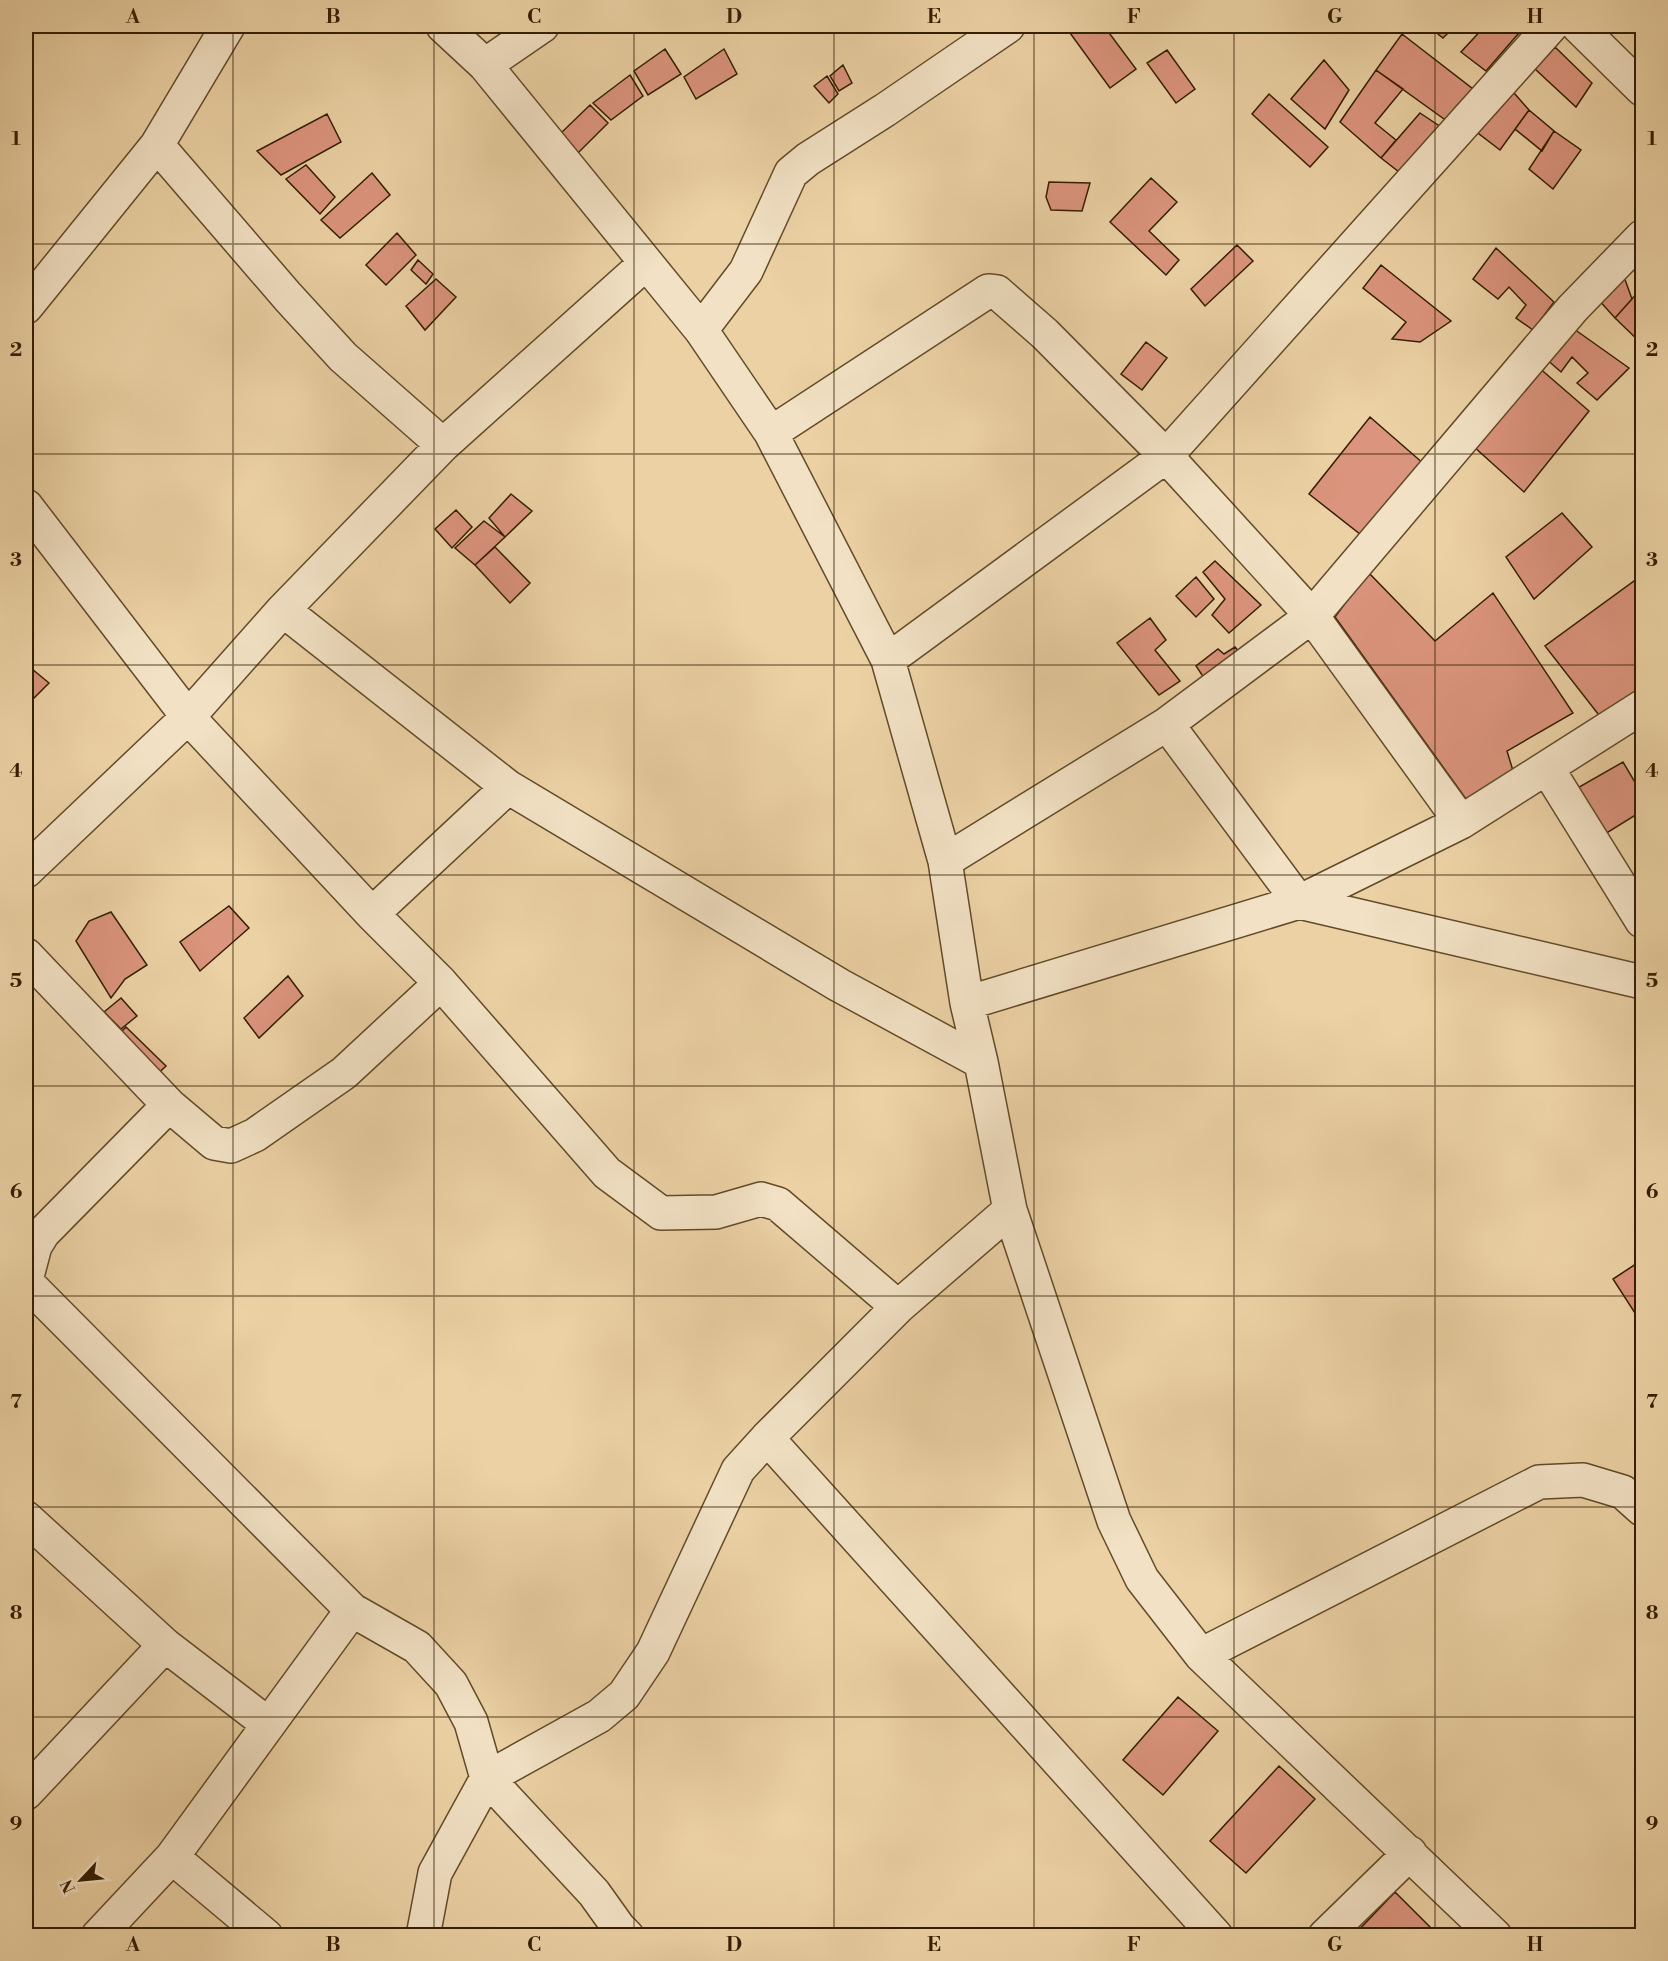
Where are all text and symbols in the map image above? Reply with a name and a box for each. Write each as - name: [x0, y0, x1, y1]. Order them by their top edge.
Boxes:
- text: A: [125, 5, 141, 30]
- text: B: [325, 5, 341, 30]
- text: C: [527, 5, 541, 30]
- text: D: [726, 5, 742, 30]
- text: E: [927, 5, 941, 30]
- text: F: [1127, 5, 1141, 30]
- text: G: [1327, 5, 1343, 30]
- text: H: [1527, 5, 1544, 30]
- text: 1: [11, 127, 21, 152]
- text: 1: [1647, 127, 1657, 152]
- text: 2: [10, 338, 22, 363]
- text: 2: [1646, 338, 1658, 363]
- text: 3: [10, 548, 22, 573]
- text: 3: [1646, 548, 1658, 573]
- text: 4: [9, 759, 23, 784]
- text: 4: [1645, 759, 1659, 784]
- text: 5: [10, 969, 22, 994]
- text: 5: [1646, 969, 1658, 994]
- text: 6: [10, 1180, 23, 1205]
- text: 6: [1646, 1180, 1659, 1205]
- text: 7: [10, 1390, 22, 1415]
- text: 7: [1646, 1390, 1658, 1415]
- text: 8: [10, 1601, 23, 1626]
- text: 8: [1646, 1601, 1659, 1626]
- text: 9: [10, 1812, 22, 1837]
- text: 9: [1646, 1812, 1658, 1837]
- north arrow: [51, 1850, 111, 1910]
- text: N: [57, 1876, 80, 1896]
- text: A: [125, 1933, 141, 1958]
- text: B: [325, 1933, 341, 1958]
- text: C: [527, 1933, 541, 1958]
- text: D: [726, 1933, 742, 1958]
- text: E: [927, 1933, 941, 1958]
- text: F: [1127, 1933, 1141, 1958]
- text: G: [1327, 1933, 1343, 1958]
- text: H: [1527, 1933, 1544, 1958]

